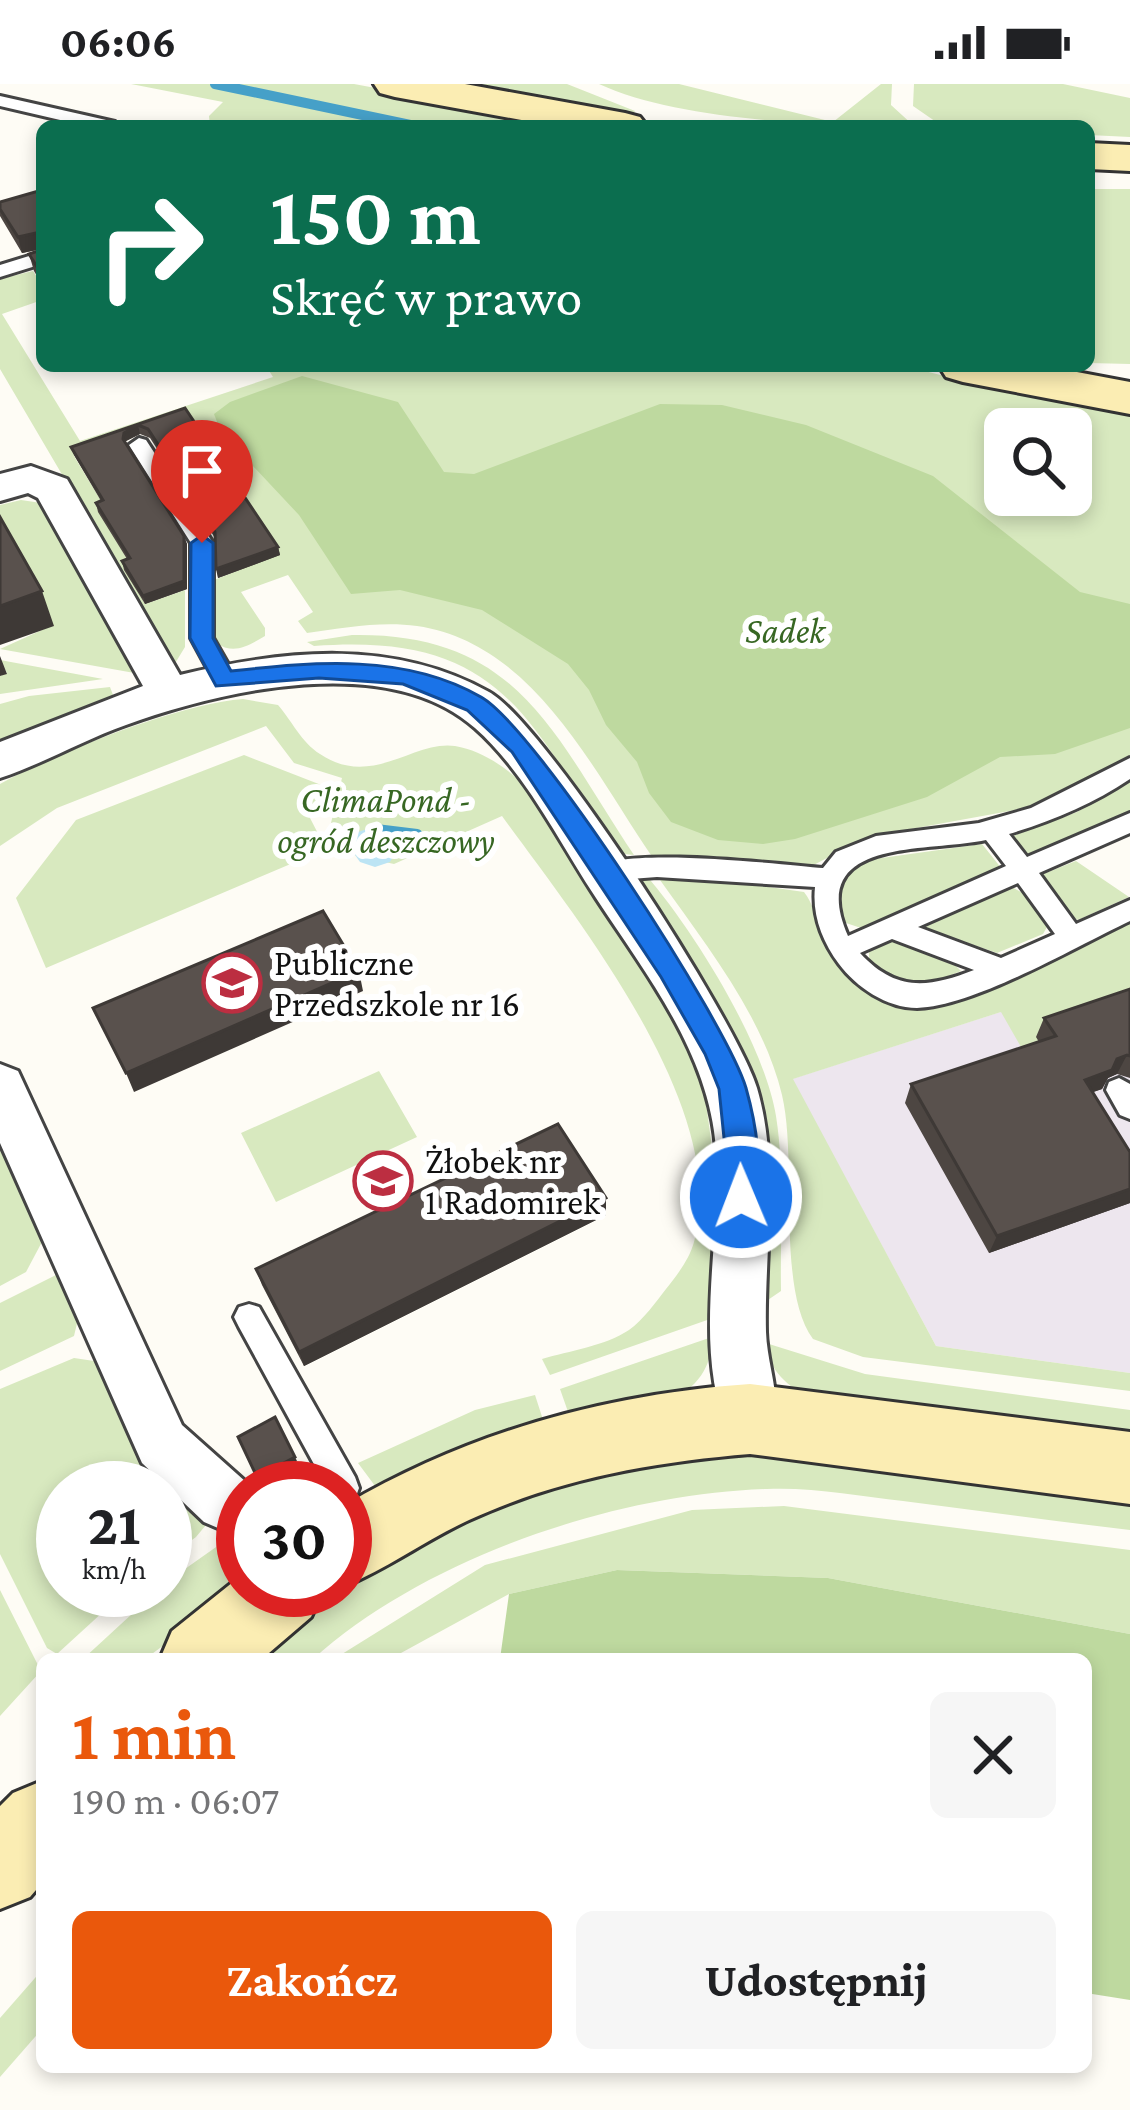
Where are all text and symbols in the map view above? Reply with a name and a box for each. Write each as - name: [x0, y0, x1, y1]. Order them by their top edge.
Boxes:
- text: 06:06: [60, 17, 176, 67]
- icon: right: [72, 168, 228, 324]
- text: 150 m: [270, 169, 481, 262]
- text: Skręć w prawo: [270, 267, 582, 327]
- map controls: [984, 408, 1092, 516]
- button: search: [984, 408, 1092, 516]
- pin: [151, 420, 253, 543]
- icon: arrive: [169, 438, 235, 504]
- park label: Sadek: [745, 611, 826, 651]
- park label: ClimaPond - ogród deszczowy: [277, 780, 495, 861]
- place label: Publiczne Przedszkole nr 16: [274, 943, 520, 1024]
- school or university icon: Publiczne Przedszkole nr 16: [201, 952, 263, 1014]
- position arrow: [678, 1134, 804, 1260]
- place label: Żłobek nr 1 Radomirek: [425, 1141, 601, 1222]
- school or university icon: Żłobek nr 1 Radomirek: [352, 1150, 414, 1212]
- speed limit sign: 30: [216, 1461, 372, 1617]
- text: 21: [87, 1490, 141, 1557]
- text: km/h: [82, 1552, 146, 1585]
- button: close: [930, 1692, 1056, 1818]
- text: 1 min: [72, 1694, 236, 1774]
- text: 190 m · 06:07: [72, 1779, 279, 1822]
- button: Zakończ: [72, 1911, 552, 2049]
- button: Udostępnij: [576, 1911, 1056, 2049]

